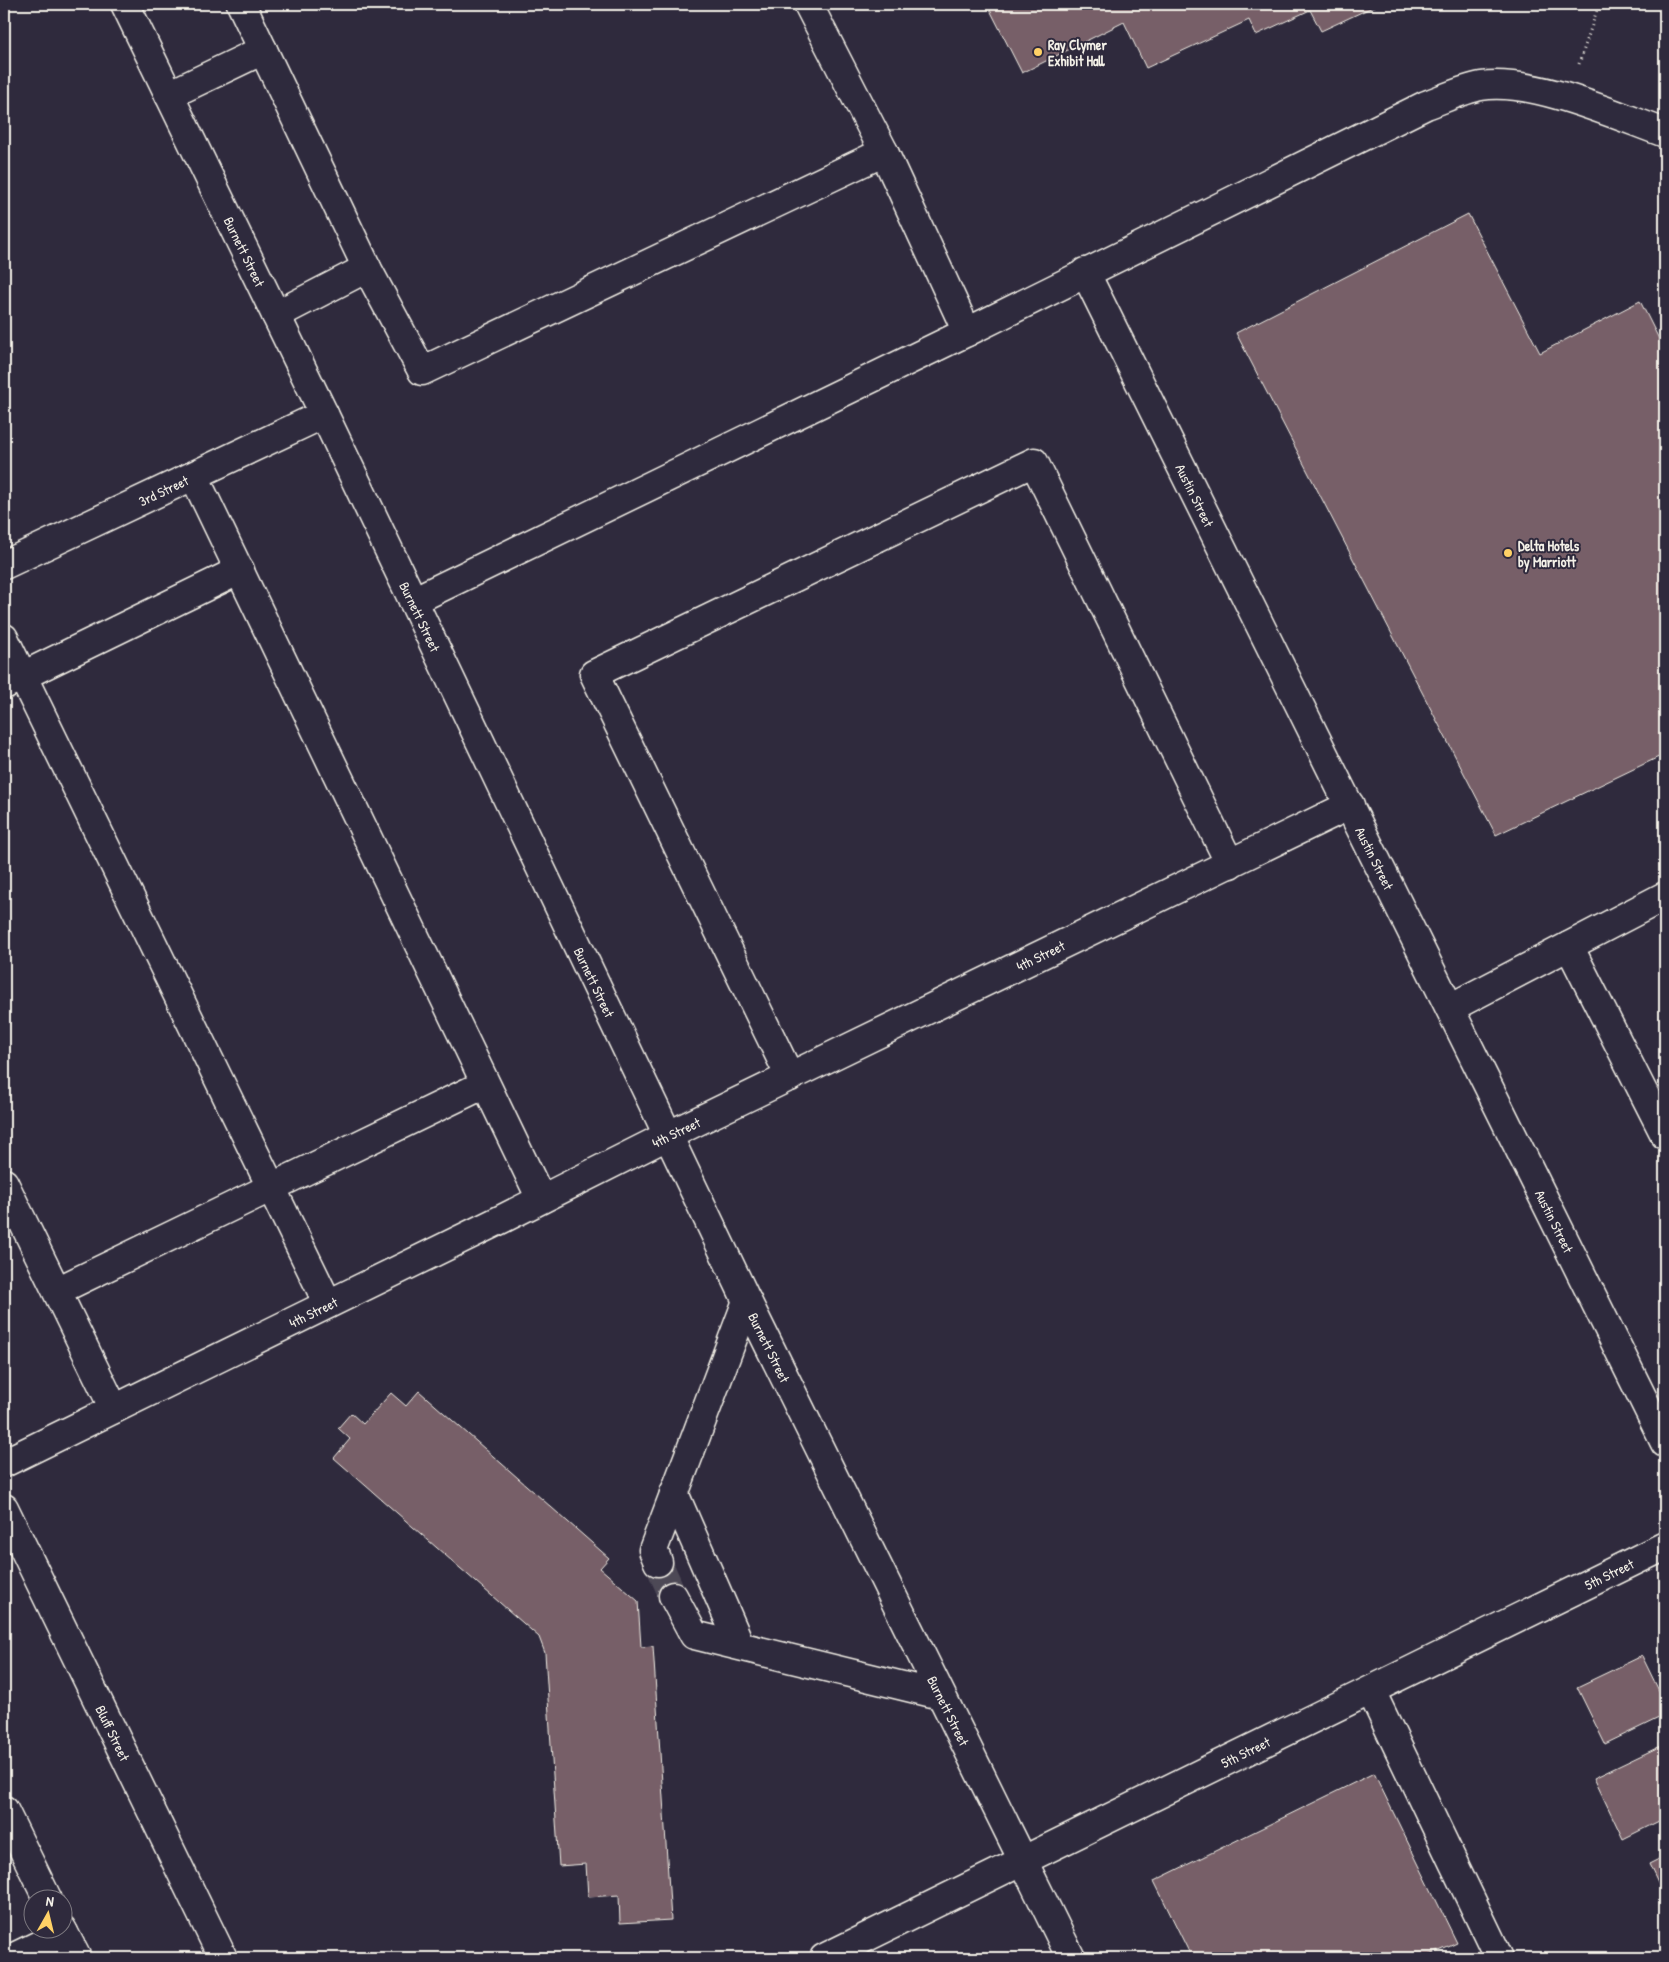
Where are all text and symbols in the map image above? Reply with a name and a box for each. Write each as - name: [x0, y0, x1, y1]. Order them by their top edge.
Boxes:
- place label: Ray Clymer Exhibit Hall: [1048, 35, 1107, 70]
- marker: Ray Clymer Exhibit Hall: [1032, 46, 1044, 58]
- street label: Burnett Street: [220, 213, 270, 290]
- street label: Austin Street: [1172, 460, 1219, 530]
- street label: 3rd Street: [135, 470, 191, 510]
- place label: Delta Hotels by Marriott: [1518, 536, 1580, 573]
- marker: Delta Hotels by Marriott: [1502, 547, 1514, 559]
- street label: Burnett Street: [396, 578, 445, 655]
- street label: Austin Street: [1352, 823, 1399, 893]
- street label: 4th Street: [1013, 935, 1068, 975]
- street label: Burnett Street: [570, 944, 620, 1020]
- street label: 4th Street: [648, 1112, 703, 1152]
- street label: Austin Street: [1531, 1186, 1579, 1256]
- street label: 4th Street: [285, 1292, 341, 1332]
- street label: Burnett Street: [745, 1309, 795, 1385]
- street label: 5th Street: [1581, 1553, 1637, 1594]
- street label: Burnett Street: [924, 1672, 974, 1749]
- street label: Bluff Street: [92, 1702, 135, 1764]
- street label: 5th Street: [1217, 1732, 1273, 1772]
- north arrow: [22, 1890, 72, 1940]
- text: N: [45, 1891, 55, 1911]

